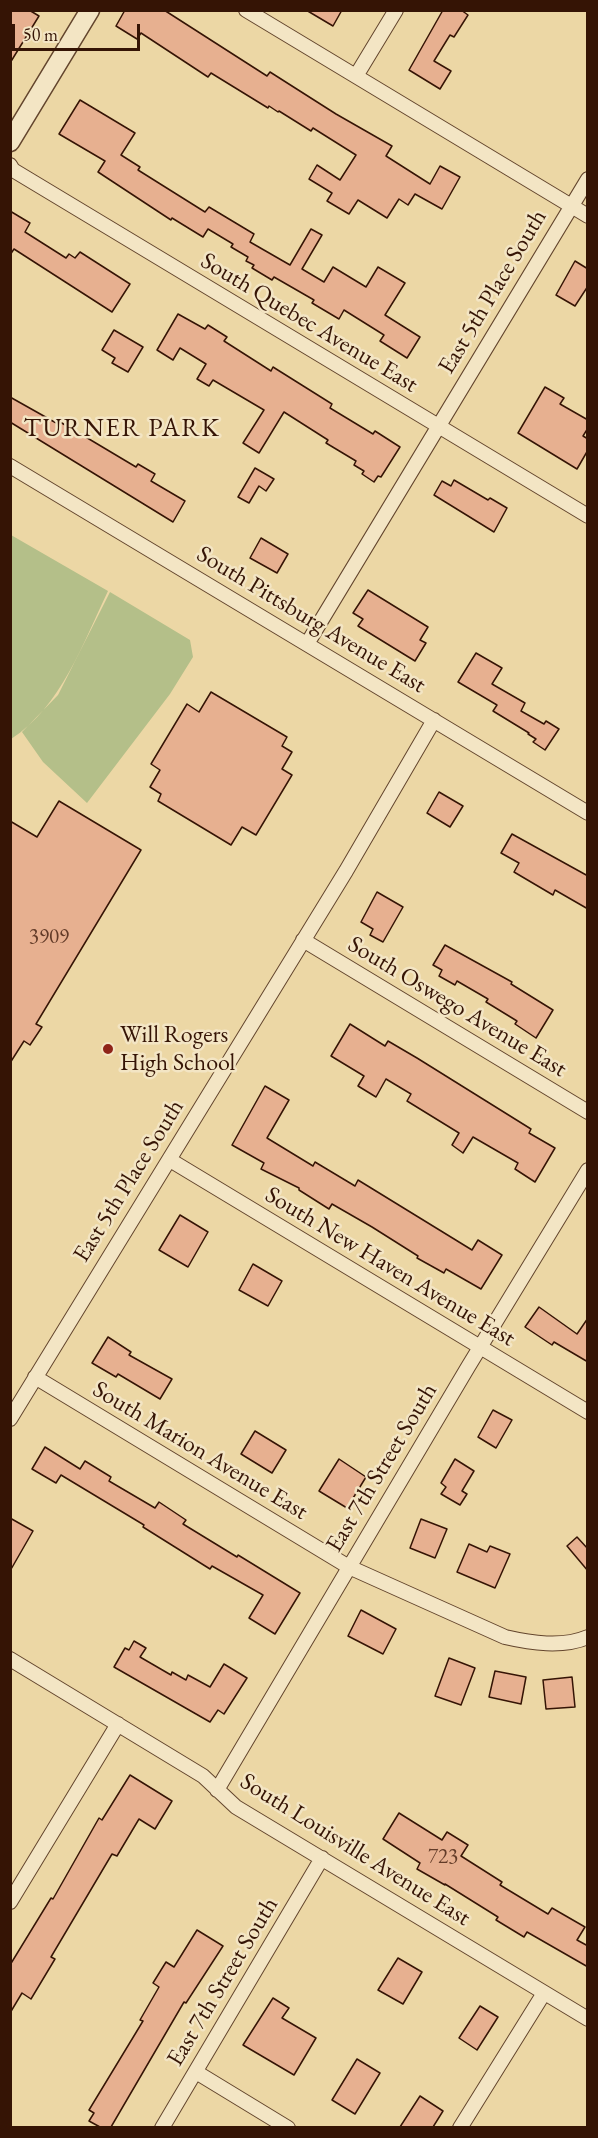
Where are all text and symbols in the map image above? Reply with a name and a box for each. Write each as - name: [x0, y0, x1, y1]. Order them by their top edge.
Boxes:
- scale bar: [15, 12, 142, 50]
- text: 50 m: [23, 23, 58, 46]
- street label: East 5th Place South: [433, 205, 553, 379]
- street label: South Quebec Avenue East: [195, 247, 423, 399]
- district label: TURNER PARK: [24, 413, 220, 445]
- street label: South Pittsburg Avenue East: [191, 540, 431, 700]
- house number: 3909: [29, 924, 69, 950]
- street label: South Oswego Avenue East: [342, 930, 572, 1084]
- place label: Will Rogers High School: [120, 1021, 235, 1077]
- marker: Will Rogers High School: [101, 1042, 115, 1056]
- street label: East 5th Place South: [67, 1094, 191, 1268]
- street label: South New Haven Avenue East: [260, 1181, 520, 1353]
- street label: South Marion Avenue East: [87, 1375, 313, 1527]
- street label: East 7th Street South: [320, 1378, 444, 1558]
- street label: South Louisville Avenue East: [235, 1767, 475, 1933]
- house number: 723: [428, 1844, 458, 1870]
- street label: East 7th Street South: [161, 1892, 285, 2072]

